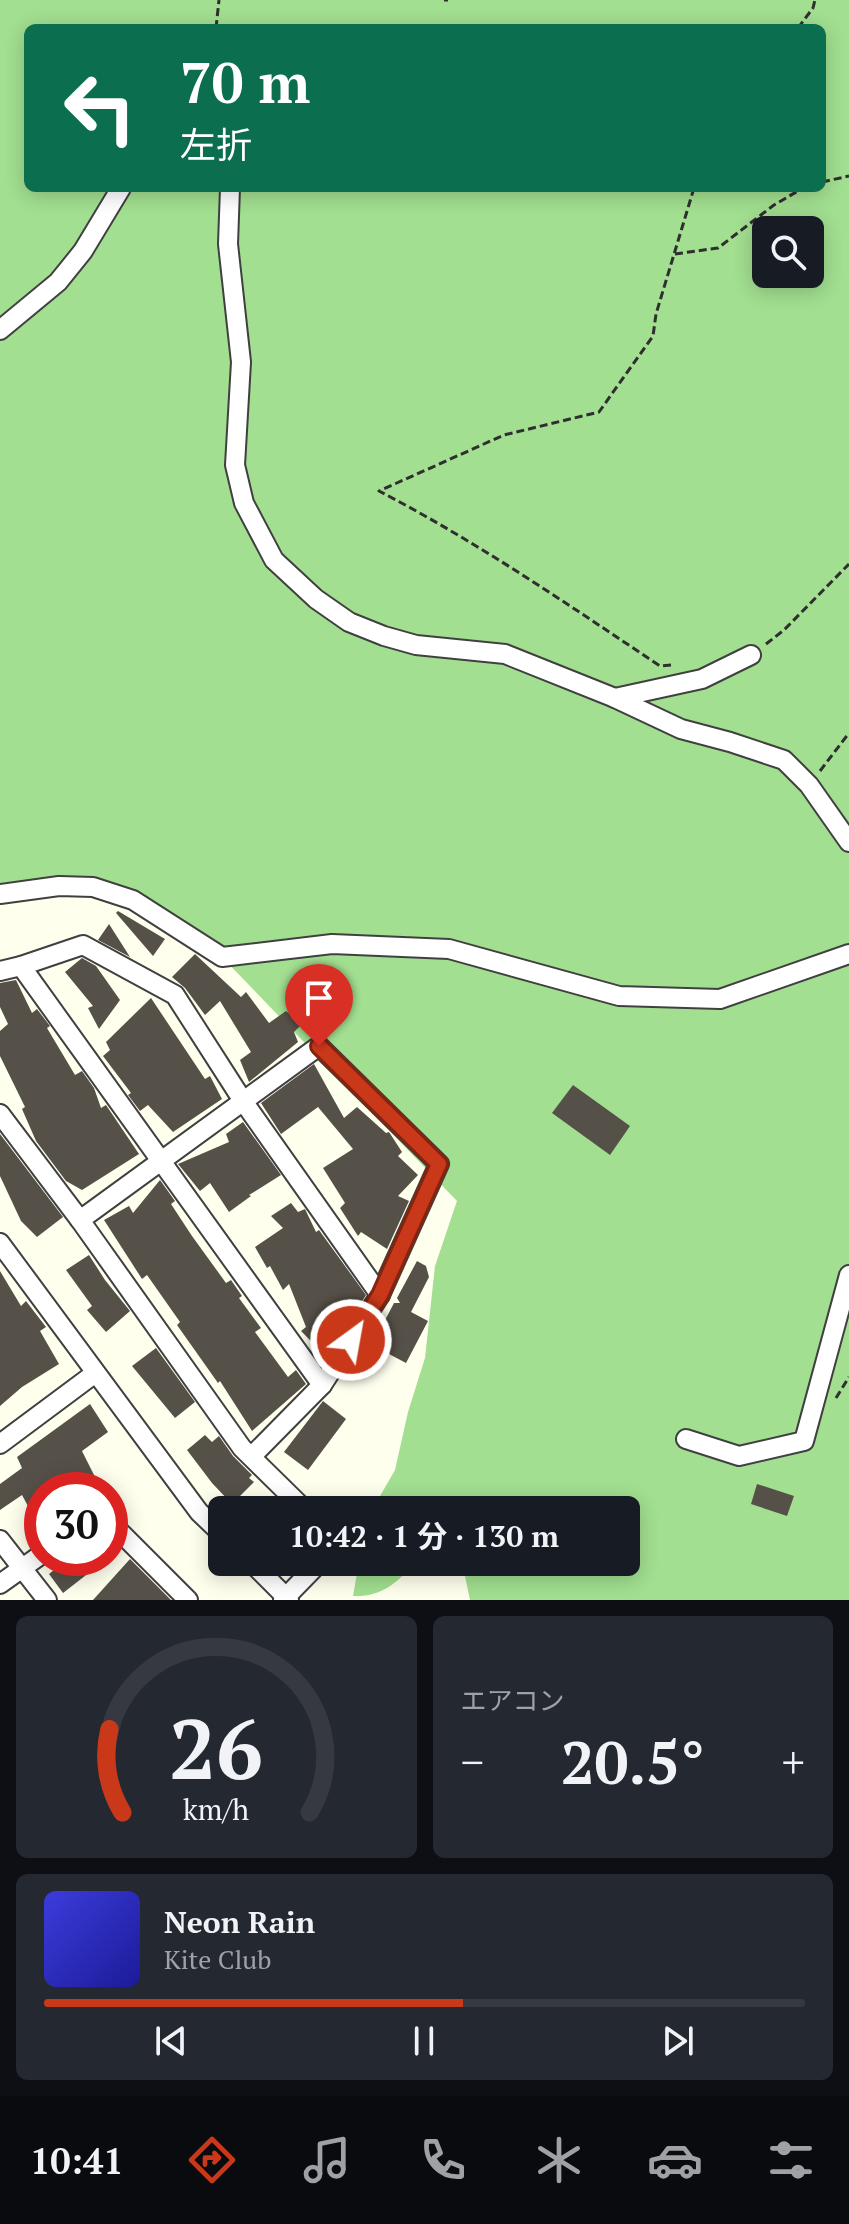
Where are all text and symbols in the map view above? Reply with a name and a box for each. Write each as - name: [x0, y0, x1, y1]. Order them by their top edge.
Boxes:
- text: 70 m: [180, 45, 310, 119]
- icon: left: [48, 56, 152, 160]
- text: 左折: [180, 121, 252, 168]
- map controls: [752, 216, 824, 288]
- button: search: [752, 216, 824, 288]
- pin: [285, 964, 353, 1046]
- icon: arrive: [297, 976, 341, 1020]
- position arrow: [309, 1298, 393, 1382]
- speed limit sign: 30: [24, 1472, 128, 1576]
- text: 10:42 · 1 分 · 130 m: [289, 1516, 559, 1556]
- text: エアコン: [461, 1683, 565, 1717]
- text: 26: [169, 1693, 263, 1803]
- text: 20.5°: [561, 1722, 705, 1801]
- text: −: [461, 1732, 484, 1791]
- text: +: [782, 1732, 805, 1791]
- text: km/h: [183, 1790, 249, 1828]
- text: Neon Rain: [164, 1902, 315, 1942]
- text: Kite Club: [164, 1942, 271, 1976]
- icon: previous: [149, 2019, 193, 2063]
- icon: pause: [402, 2019, 446, 2063]
- icon: next: [656, 2019, 700, 2063]
- icon: directions: [184, 2132, 240, 2188]
- icon: music: [299, 2132, 355, 2188]
- icon: phone: [415, 2132, 471, 2188]
- icon: climate: [531, 2132, 587, 2188]
- icon: car: [647, 2132, 703, 2188]
- icon: filters: [763, 2132, 819, 2188]
- text: 10:41: [30, 2137, 124, 2184]

